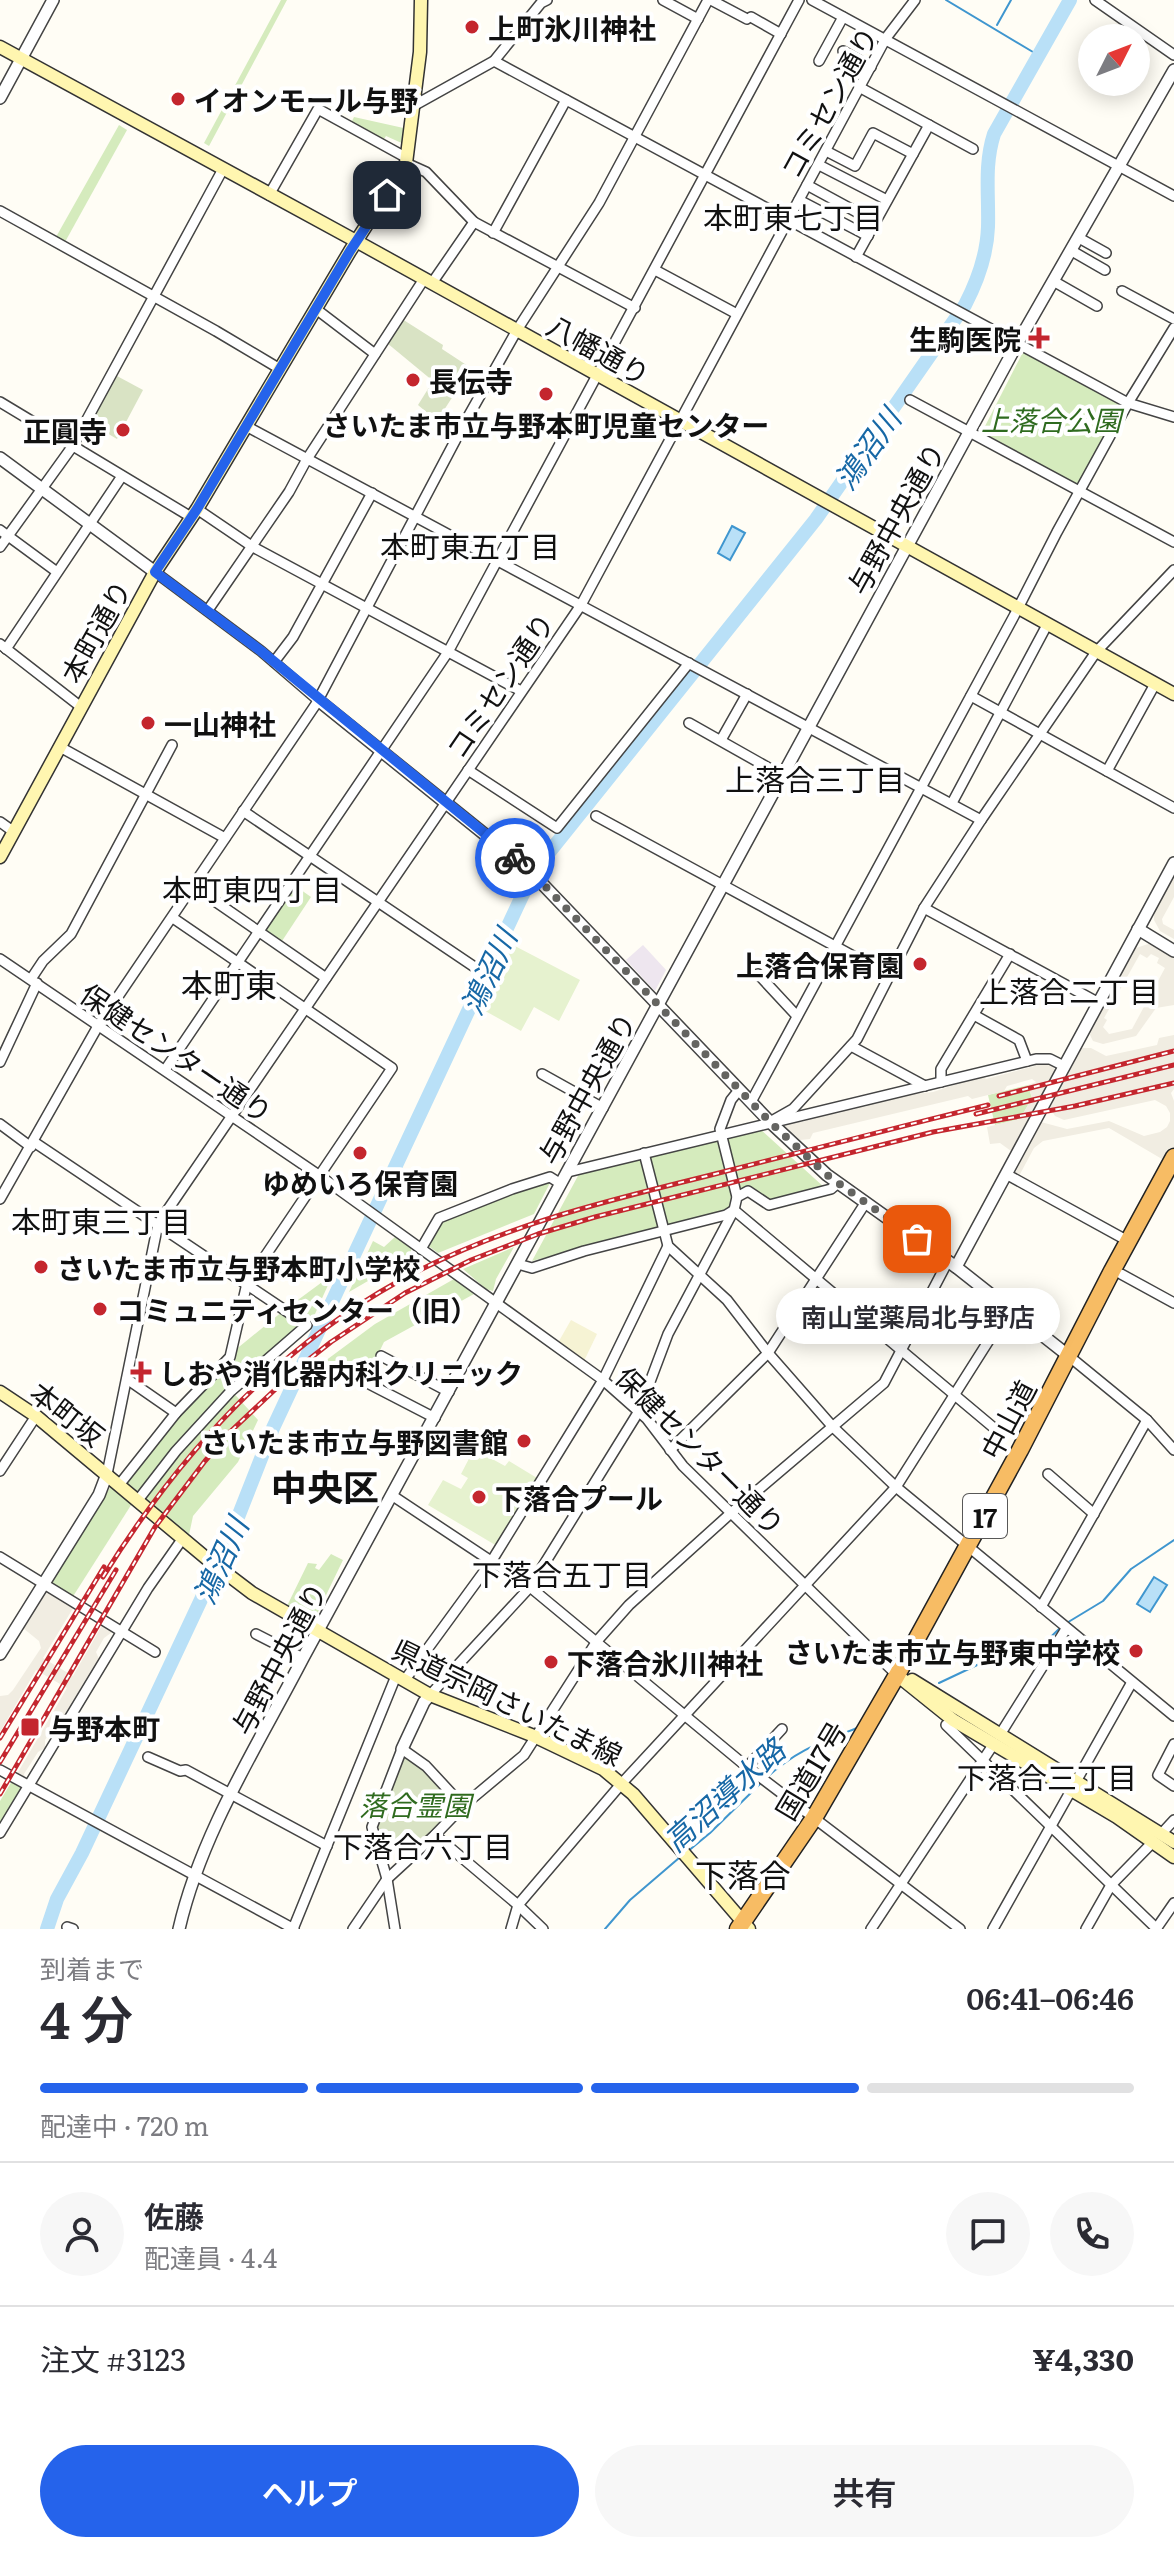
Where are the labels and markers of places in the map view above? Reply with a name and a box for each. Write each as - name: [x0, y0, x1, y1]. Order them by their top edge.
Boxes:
- place label: 上町氷川神社: [488, 6, 656, 48]
- marker: 上町氷川神社: [463, 18, 481, 36]
- place label: イオンモール与野: [194, 78, 418, 120]
- marker: イオンモール与野: [169, 90, 187, 108]
- pin: [353, 161, 421, 229]
- place label: 生駒医院: [909, 317, 1021, 359]
- marker: 生駒医院: [1028, 327, 1050, 349]
- place label: 長伝寺: [429, 359, 513, 401]
- marker: 長伝寺: [404, 371, 422, 389]
- marker: さいたま市立与野本町児童センター: [537, 385, 555, 403]
- place label: さいたま市立与野本町児童センター: [322, 403, 770, 445]
- place label: 正圓寺: [23, 409, 107, 451]
- marker: 正圓寺: [114, 421, 132, 439]
- place label: 一山神社: [164, 702, 276, 744]
- marker: 一山神社: [139, 714, 157, 732]
- place label: 上落合保育園: [736, 943, 904, 985]
- marker: 上落合保育園: [911, 955, 929, 973]
- marker: ゆめいろ保育園: [351, 1144, 369, 1162]
- place label: ゆめいろ保育園: [262, 1161, 458, 1203]
- pin: [883, 1205, 951, 1273]
- place label: さいたま市立与野本町小学校: [57, 1246, 420, 1288]
- marker: さいたま市立与野本町小学校: [32, 1258, 50, 1276]
- callout: 南山堂薬局北与野店: [775, 1287, 1059, 1343]
- place label: コミュニティセンター（旧）: [116, 1288, 478, 1330]
- marker: コミュニティセンター（旧）: [91, 1300, 109, 1318]
- place label: しおや消化器内科クリニック: [159, 1351, 523, 1393]
- marker: しおや消化器内科クリニック: [130, 1361, 152, 1383]
- place label: さいたま市立与野図書館: [201, 1420, 508, 1462]
- marker: さいたま市立与野図書館: [515, 1432, 533, 1450]
- place label: 下落合プール: [495, 1476, 663, 1518]
- marker: 下落合プール: [470, 1488, 488, 1506]
- place label: さいたま市立与野東中学校: [785, 1630, 1120, 1672]
- place label: 下落合氷川神社: [567, 1641, 763, 1683]
- marker: さいたま市立与野東中学校: [1127, 1642, 1145, 1660]
- marker: 下落合氷川神社: [542, 1653, 560, 1671]
- place label: 与野本町: [48, 1706, 160, 1748]
- marker: 与野本町: [19, 1716, 41, 1738]

